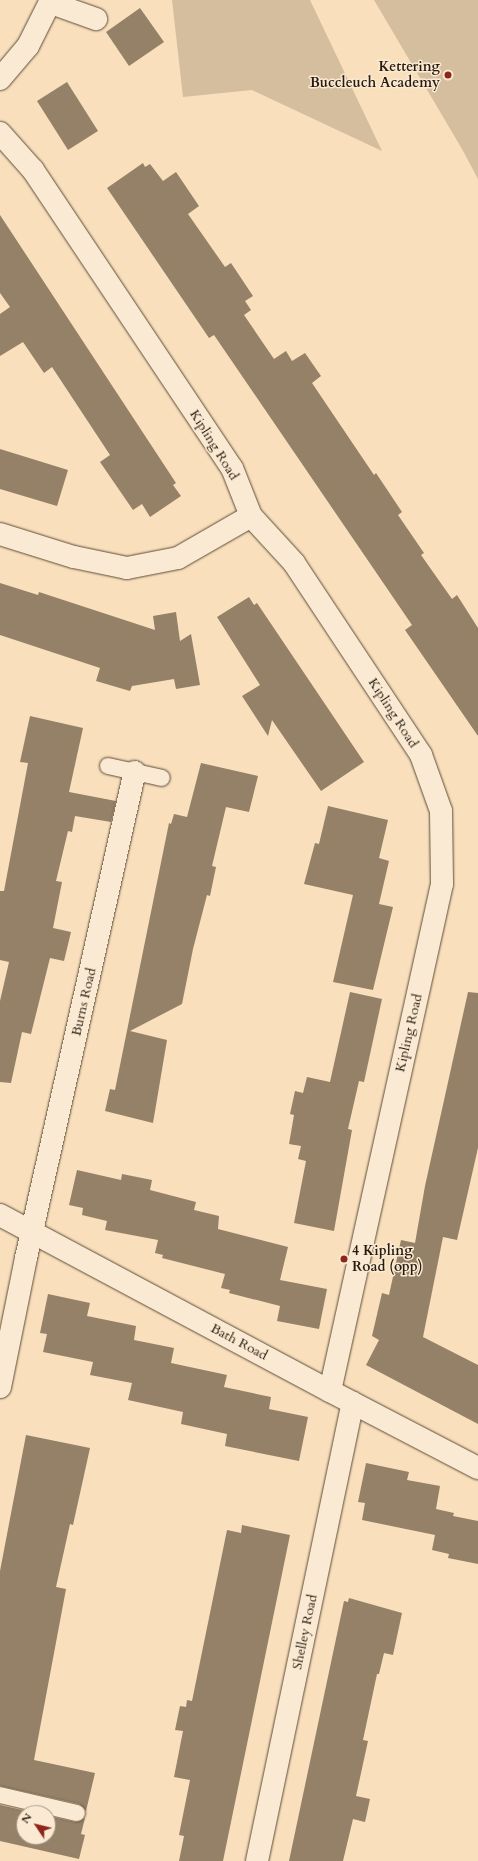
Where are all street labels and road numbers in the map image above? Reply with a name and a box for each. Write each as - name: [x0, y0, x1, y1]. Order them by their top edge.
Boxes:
- street label: Kipling Road: [186, 407, 242, 483]
- street label: Kipling Road: [364, 675, 422, 751]
- street label: Burns Road: [68, 966, 100, 1038]
- street label: Kipling Road: [392, 992, 426, 1074]
- street label: Bath Road: [208, 1320, 270, 1364]
- street label: Shelley Road: [289, 1593, 321, 1671]

